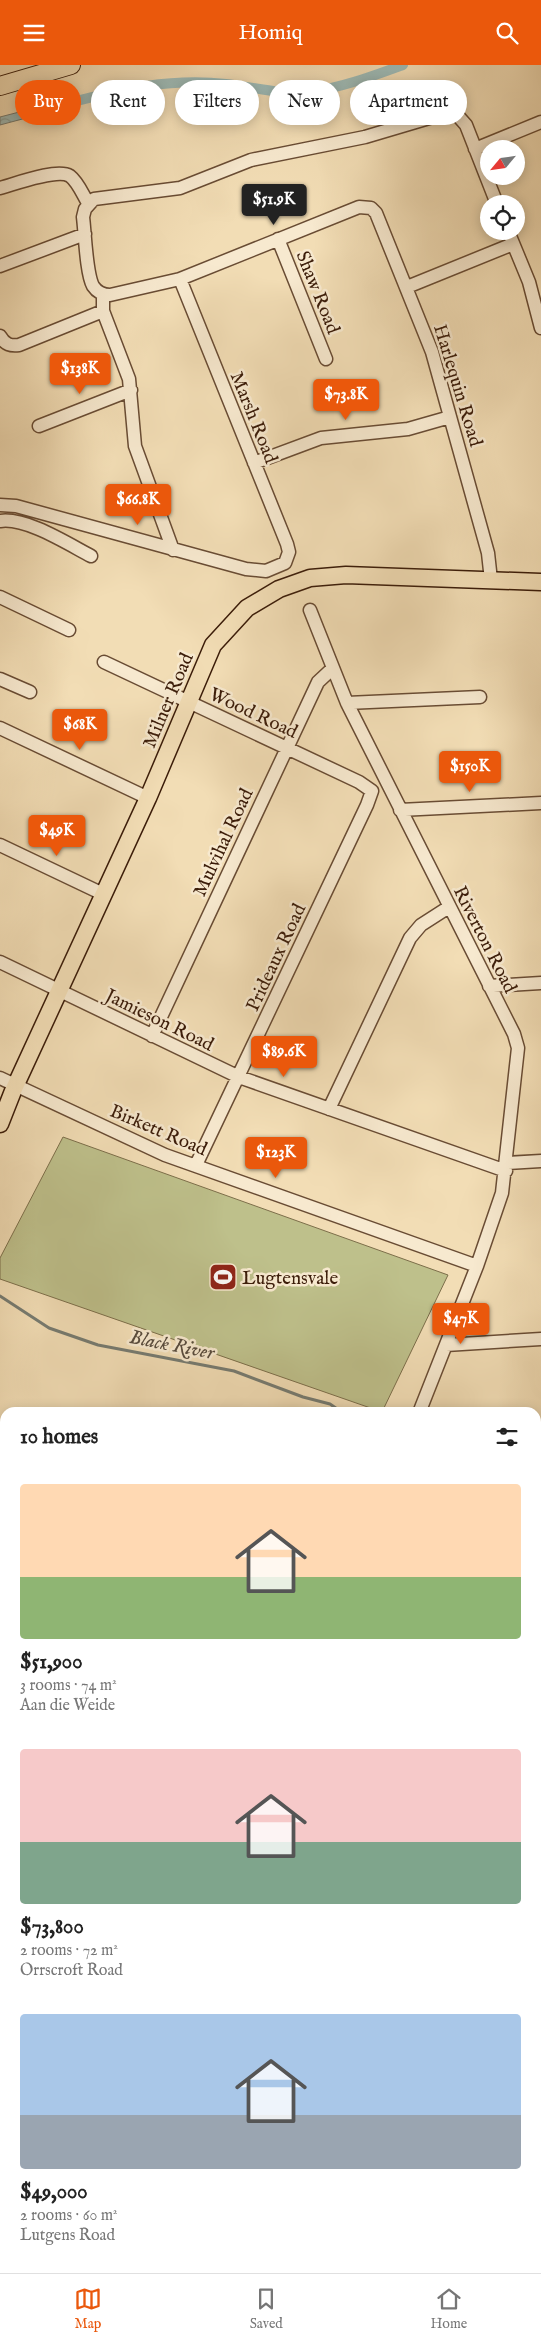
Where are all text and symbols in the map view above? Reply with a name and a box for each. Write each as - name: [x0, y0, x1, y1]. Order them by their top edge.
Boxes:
- icon: menu: [20, 19, 48, 47]
- text: Homiq: [238, 19, 303, 47]
- icon: search: [493, 19, 521, 47]
- chip: Buy: [15, 80, 81, 125]
- chip: Rent: [91, 80, 165, 125]
- chip: Filters: [175, 80, 259, 125]
- chip: New: [269, 80, 340, 125]
- chip: Apartment: [350, 80, 467, 125]
- north arrow: [480, 140, 525, 185]
- map controls: [480, 140, 525, 240]
- pin: $51.9K: [233, 184, 315, 226]
- text: $51.9K: [253, 190, 295, 210]
- button: locate: [480, 195, 525, 240]
- street label: Shaw Road: [290, 248, 345, 339]
- street label: Harlequin Road: [427, 321, 487, 451]
- pin: $138K: [45, 353, 115, 395]
- text: $138K: [61, 359, 99, 379]
- street label: Marsh Road: [224, 368, 283, 468]
- pin: $73.8K: [305, 379, 387, 421]
- text: $73.8K: [324, 385, 368, 405]
- pin: $66.8K: [97, 483, 179, 526]
- text: $66.8K: [116, 490, 160, 510]
- street label: Milner Road: [138, 649, 200, 752]
- street label: Wood Road: [205, 683, 302, 745]
- pin: $68K: [50, 709, 110, 751]
- text: $68K: [63, 715, 97, 735]
- pin: $150K: [435, 751, 505, 793]
- text: $150K: [450, 757, 490, 777]
- street label: Mulvihal Road: [188, 784, 260, 901]
- pin: $49K: [27, 815, 87, 857]
- text: $49K: [39, 821, 75, 841]
- street label: Riverton Road: [447, 882, 522, 998]
- street label: Prideaux Road: [241, 899, 313, 1016]
- street label: Jamieson Road: [99, 983, 218, 1058]
- pin: $89.6K: [243, 1035, 325, 1078]
- text: $89.6K: [262, 1042, 306, 1062]
- street label: Birkett Road: [106, 1100, 211, 1162]
- pin: $123K: [241, 1137, 311, 1179]
- text: $123K: [256, 1143, 296, 1163]
- sports icon: Lugtensvale: [208, 1262, 238, 1292]
- place label: Lugtensvale: [242, 1267, 338, 1291]
- pin: $47K: [431, 1303, 491, 1345]
- text: $47K: [443, 1309, 479, 1329]
- water label: Black River: [127, 1325, 217, 1366]
- icon: filters: [493, 1423, 521, 1451]
- text: 10 homes: [20, 1424, 98, 1451]
- icon: home: [226, 1516, 316, 1606]
- text: $51,900: [20, 1649, 82, 1676]
- text: 3 rooms · 74 m²: [20, 1676, 117, 1696]
- text: Aan die Weide: [20, 1696, 115, 1716]
- icon: home: [226, 1781, 316, 1871]
- text: $73,800: [20, 1914, 84, 1941]
- text: 2 rooms · 72 m²: [20, 1941, 118, 1961]
- text: Orrscroft Road: [20, 1961, 123, 1981]
- icon: home: [226, 2046, 316, 2136]
- text: $49,000: [20, 2179, 88, 2206]
- text: 2 rooms · 60 m²: [20, 2206, 118, 2226]
- text: Lutgens Road: [20, 2226, 115, 2246]
- tab: Map: [74, 2285, 102, 2333]
- tab: Saved: [250, 2285, 283, 2333]
- tab: Home: [431, 2285, 467, 2333]

